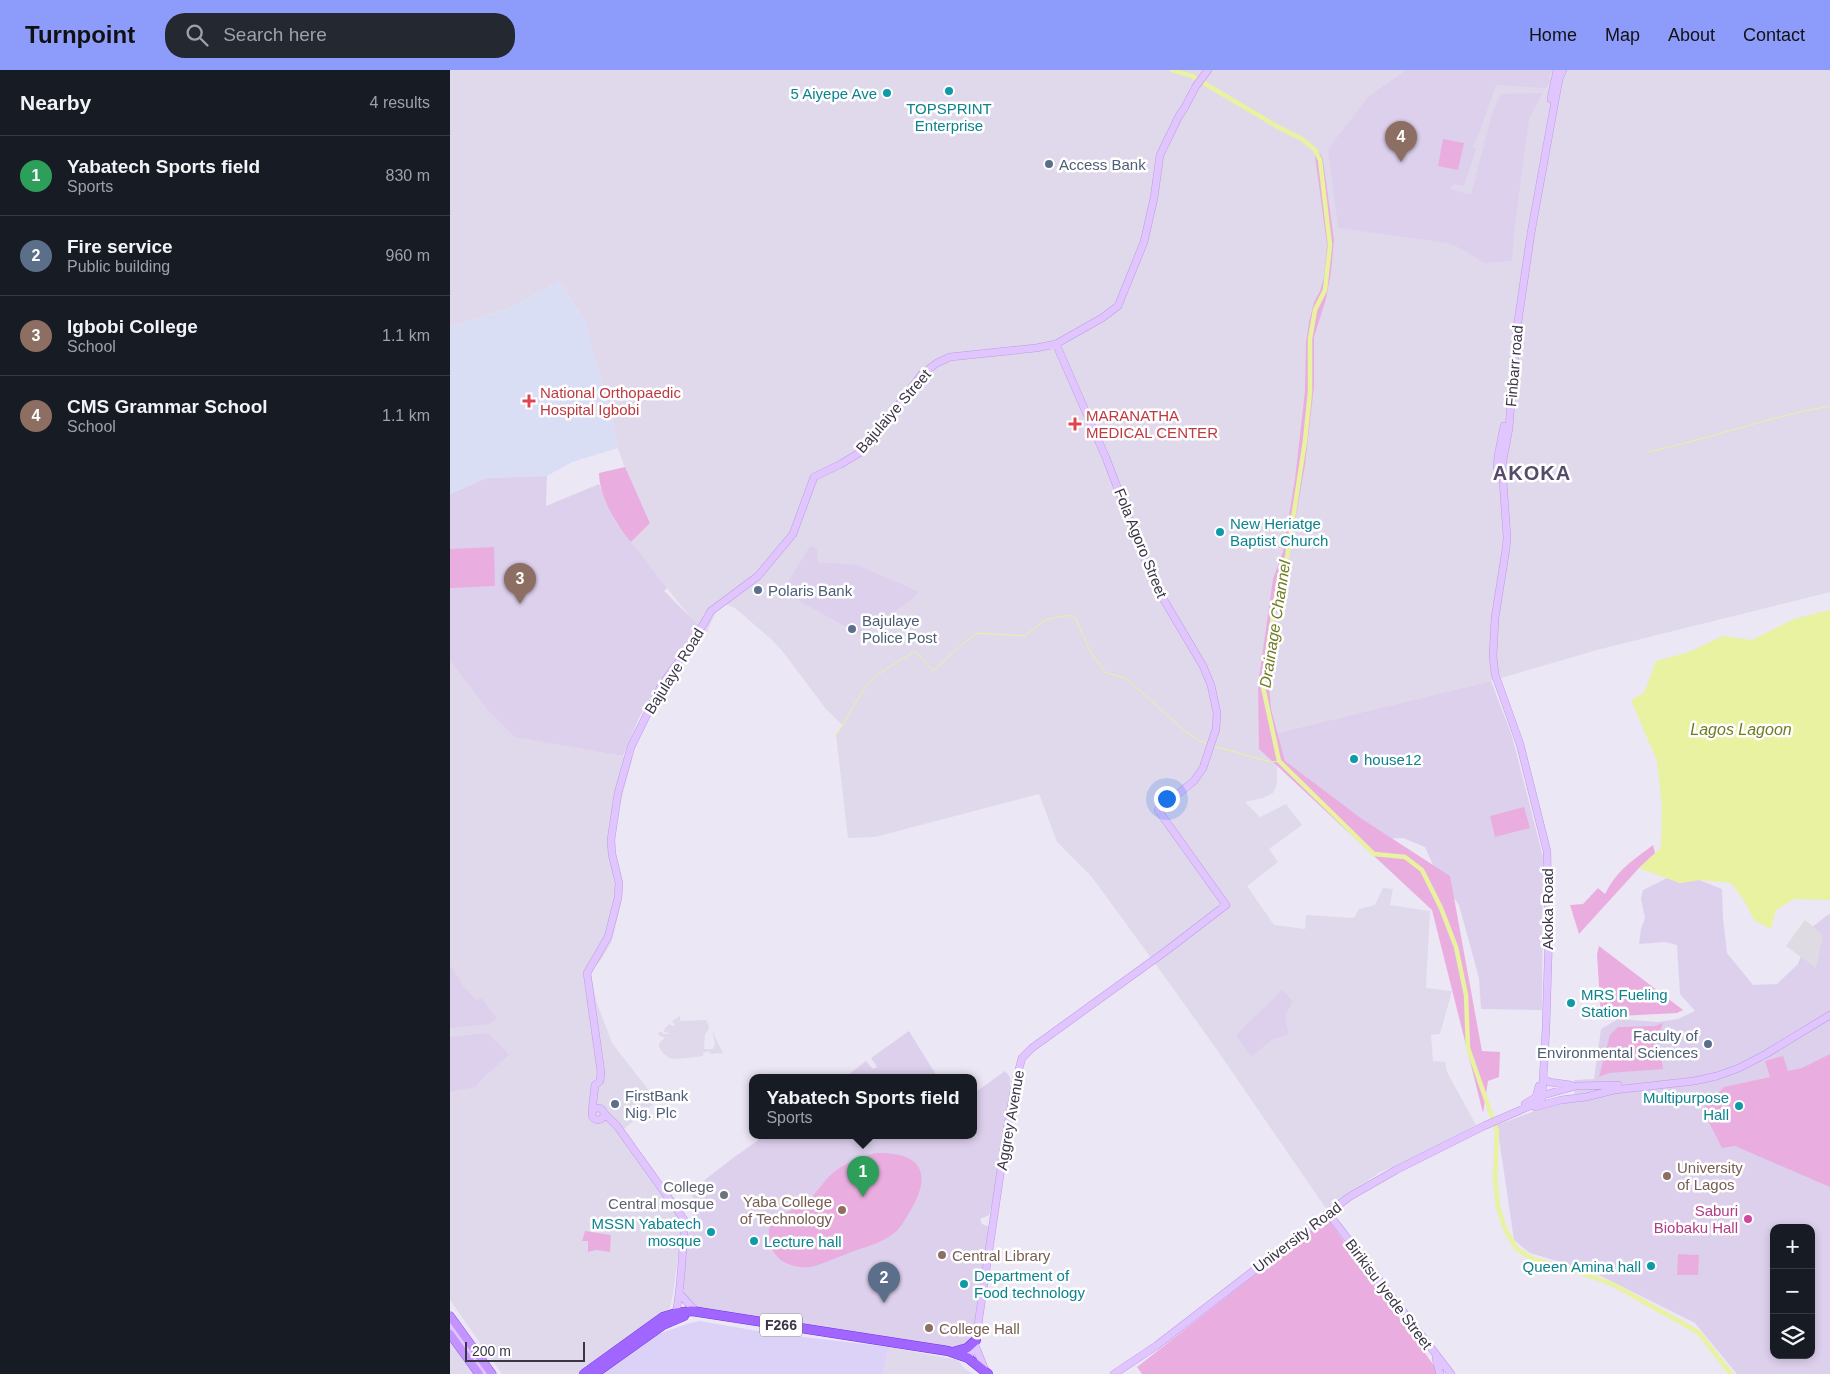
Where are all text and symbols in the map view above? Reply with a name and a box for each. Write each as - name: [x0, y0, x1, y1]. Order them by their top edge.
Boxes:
- search box: [165, 13, 515, 58]
- text: Turnpoint: [25, 21, 135, 48]
- icon: search: [183, 21, 211, 49]
- text: Search here: [223, 24, 327, 45]
- text: Home: [1529, 25, 1577, 45]
- text: Map: [1605, 25, 1640, 45]
- text: About: [1668, 25, 1715, 45]
- text: Contact: [1743, 25, 1805, 45]
- place label: 5 Aiyepe Ave: [791, 85, 877, 102]
- marker: TOPSPRINT Enterprise: [943, 85, 955, 97]
- marker: 5 Aiyepe Ave: [881, 87, 893, 99]
- text: Nearby: [20, 91, 91, 114]
- text: 4 results: [370, 94, 430, 111]
- place label: TOPSPRINT Enterprise: [906, 100, 992, 134]
- pin: 4: [1385, 121, 1417, 162]
- text: Yabatech Sports field: [67, 156, 260, 177]
- place label: Access Bank: [1059, 156, 1146, 173]
- marker: Access Bank: [1043, 158, 1055, 170]
- text: 1: [32, 167, 40, 184]
- text: 830 m: [386, 167, 430, 184]
- text: Sports: [67, 178, 113, 195]
- text: Fire service: [67, 236, 173, 257]
- text: 2: [32, 247, 40, 264]
- text: 960 m: [386, 247, 430, 264]
- text: Public building: [67, 258, 170, 275]
- text: Igbobi College: [67, 316, 198, 337]
- street label: Finbarr road: [1502, 325, 1526, 407]
- text: 3: [32, 327, 40, 344]
- text: 1.1 km: [382, 327, 430, 344]
- text: School: [67, 338, 116, 355]
- street label: Bajulaiye Street: [852, 365, 934, 456]
- place label: National Orthopaedic Hospital Igbobi: [540, 384, 681, 418]
- marker: National Orthopaedic Hospital Igbobi: [522, 394, 536, 408]
- text: CMS Grammar School: [67, 396, 268, 417]
- text: 4: [32, 407, 40, 424]
- text: 1.1 km: [382, 407, 430, 424]
- place label: MARANATHA MEDICAL CENTER: [1086, 407, 1218, 441]
- marker: MARANATHA MEDICAL CENTER: [1068, 417, 1082, 431]
- text: School: [67, 418, 116, 435]
- district label: AKOKA: [1493, 462, 1571, 484]
- street label: Fola Agoro Street: [1111, 486, 1171, 601]
- place label: New Heriatge Baptist Church: [1230, 515, 1328, 549]
- marker: New Heriatge Baptist Church: [1214, 526, 1226, 538]
- water label: Drainage Channel: [1257, 559, 1294, 689]
- pin: 3: [504, 563, 536, 604]
- place label: Polaris Bank: [768, 582, 853, 599]
- marker: Polaris Bank: [752, 584, 764, 596]
- place label: Bajulaye Police Post: [862, 612, 938, 646]
- marker: Bajulaye Police Post: [846, 623, 858, 635]
- street label: Bajulaye Road: [641, 625, 707, 717]
- water label: Lagos Lagoon: [1690, 721, 1792, 738]
- place label: house12: [1364, 751, 1422, 768]
- marker: house12: [1348, 753, 1360, 765]
- your location: [1154, 786, 1180, 812]
- street label: Akoka Road: [1539, 868, 1556, 950]
- place label: MRS Fueling Station: [1581, 986, 1668, 1020]
- marker: MRS Fueling Station: [1565, 997, 1577, 1009]
- place label: Faculty of Environmental Sciences: [1537, 1027, 1699, 1061]
- marker: Faculty of Environmental Sciences: [1702, 1038, 1714, 1050]
- street label: Aggrey Avenue: [993, 1069, 1027, 1171]
- popup: [749, 1074, 977, 1139]
- place label: FirstBank Nig. Plc: [625, 1087, 689, 1121]
- text: Yabatech Sports field: [766, 1087, 960, 1108]
- place label: Multipurpose Hall: [1643, 1089, 1729, 1123]
- marker: FirstBank Nig. Plc: [609, 1098, 621, 1110]
- marker: Multipurpose Hall: [1733, 1100, 1745, 1112]
- text: Sports: [766, 1109, 813, 1126]
- pin: 1: [847, 1156, 879, 1197]
- place label: University of Lagos: [1677, 1159, 1743, 1193]
- marker: University of Lagos: [1661, 1170, 1673, 1182]
- place label: College Central mosque: [608, 1178, 714, 1212]
- marker: College Central mosque: [718, 1189, 730, 1201]
- place label: Yaba College of Technology: [740, 1193, 832, 1227]
- street label: University Road: [1250, 1198, 1344, 1276]
- place label: Saburi Biobaku Hall: [1654, 1202, 1738, 1236]
- marker: Yaba College of Technology: [836, 1204, 848, 1216]
- marker: Saburi Biobaku Hall: [1742, 1213, 1754, 1225]
- place label: MSSN Yabatech mosque: [591, 1215, 701, 1249]
- map controls: [1770, 1224, 1815, 1359]
- button: +: [1770, 1224, 1815, 1269]
- marker: MSSN Yabatech mosque: [705, 1226, 717, 1238]
- place label: Lecture hall: [764, 1233, 842, 1250]
- marker: Lecture hall: [748, 1235, 760, 1247]
- street label: Birikisu Iyede Street: [1342, 1236, 1436, 1353]
- place label: Central Library: [952, 1247, 1051, 1264]
- marker: Central Library: [936, 1249, 948, 1261]
- place label: Queen Amina hall: [1523, 1258, 1641, 1275]
- marker: Queen Amina hall: [1645, 1260, 1657, 1272]
- pin: 2: [868, 1262, 900, 1303]
- place label: Department of Food technology: [974, 1267, 1085, 1301]
- button: −: [1770, 1269, 1815, 1314]
- marker: Department of Food technology: [958, 1278, 970, 1290]
- road number: F266: [760, 1314, 802, 1336]
- button: layers: [1770, 1314, 1815, 1359]
- place label: College Hall: [939, 1320, 1020, 1337]
- marker: College Hall: [923, 1322, 935, 1334]
- scale bar: [465, 1339, 585, 1362]
- text: 200 m: [472, 1343, 511, 1359]

